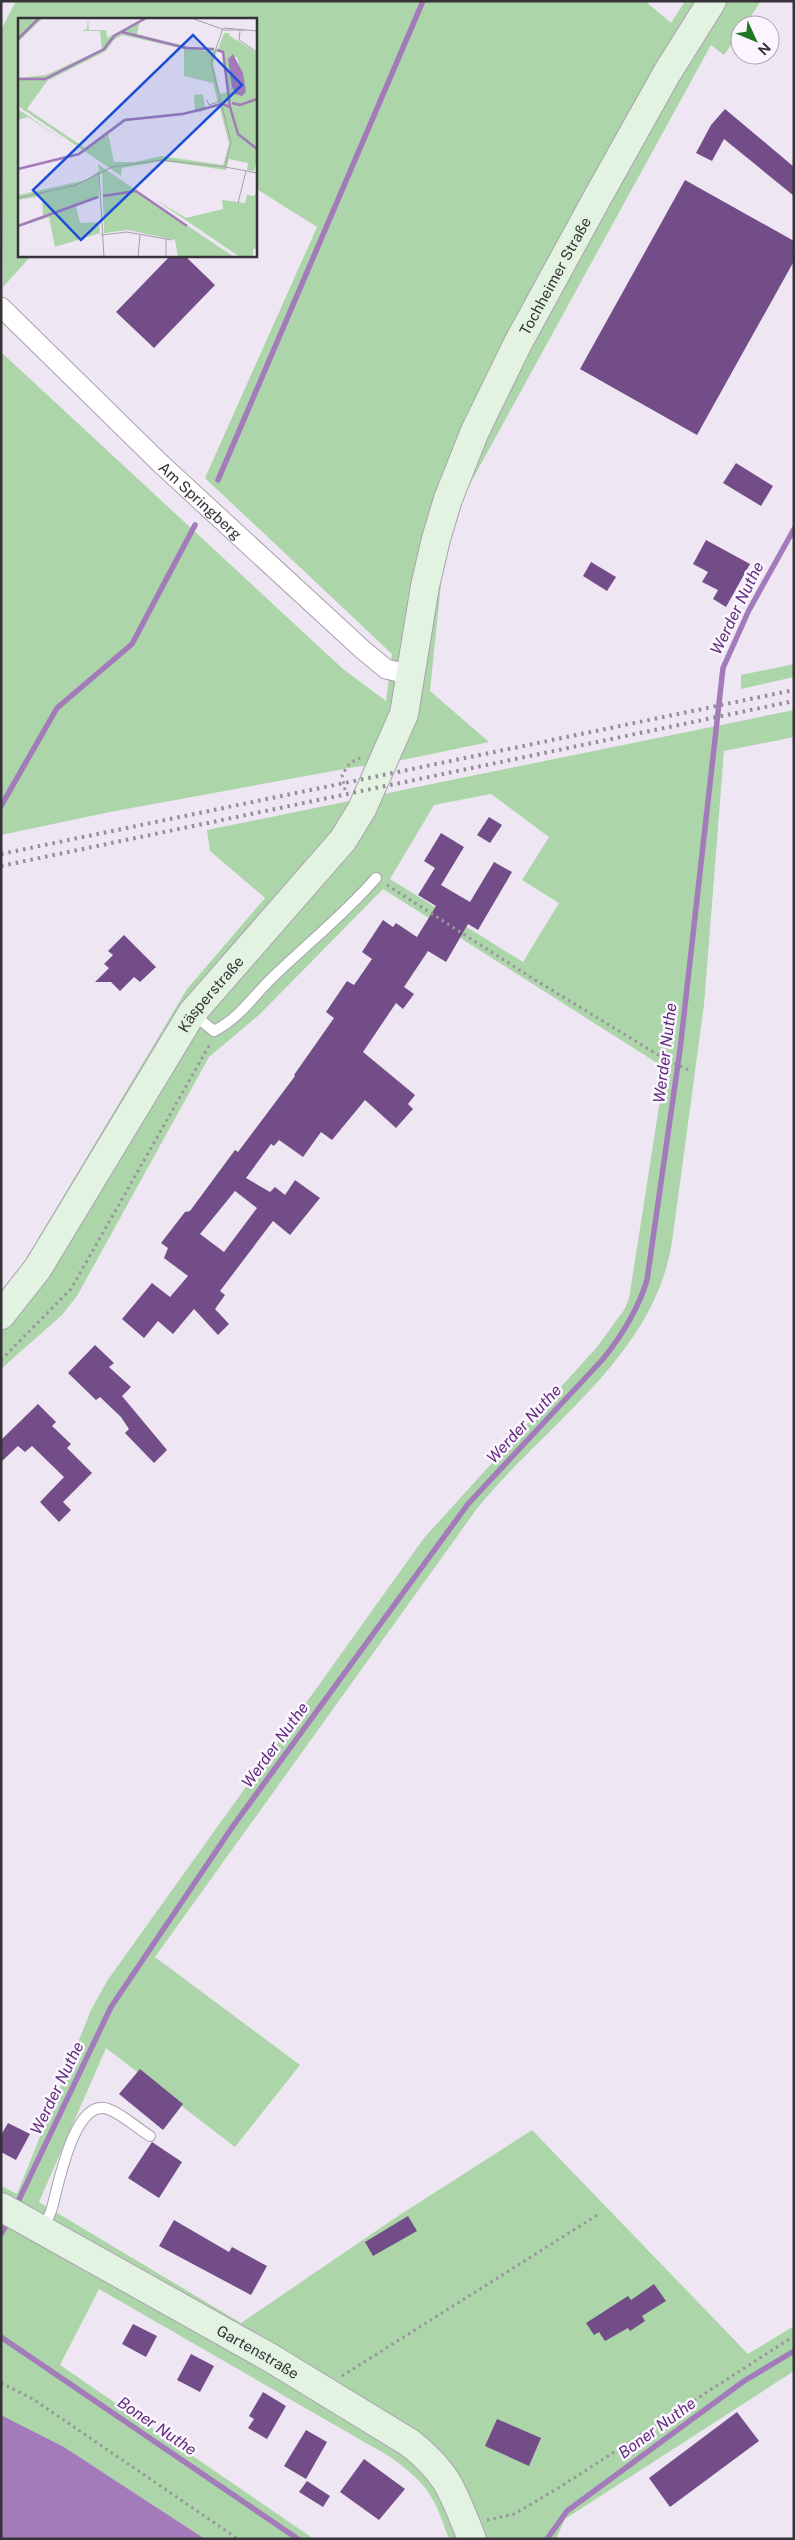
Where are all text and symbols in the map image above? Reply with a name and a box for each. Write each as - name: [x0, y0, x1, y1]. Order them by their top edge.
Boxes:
- north arrow: [730, 15, 780, 65]
- inset map: [18, 18, 256, 256]
- text: N: [755, 40, 774, 59]
- street label: Tochheimer Straße: [516, 214, 594, 338]
- street label: Am Springberg: [156, 458, 246, 543]
- water label: Werder Nuthe: [706, 558, 768, 657]
- street label: Käsperstraße: [174, 952, 246, 1035]
- water label: Werder Nuthe: [649, 1002, 681, 1104]
- water label: Werder Nuthe: [483, 1380, 565, 1467]
- water label: Werder Nuthe: [238, 1698, 312, 1791]
- water label: Werder Nuthe: [26, 2038, 88, 2137]
- street label: Gartenstraße: [214, 2321, 302, 2382]
- water label: Boner Nuthe: [114, 2393, 200, 2459]
- water label: Boner Nuthe: [615, 2393, 700, 2462]

